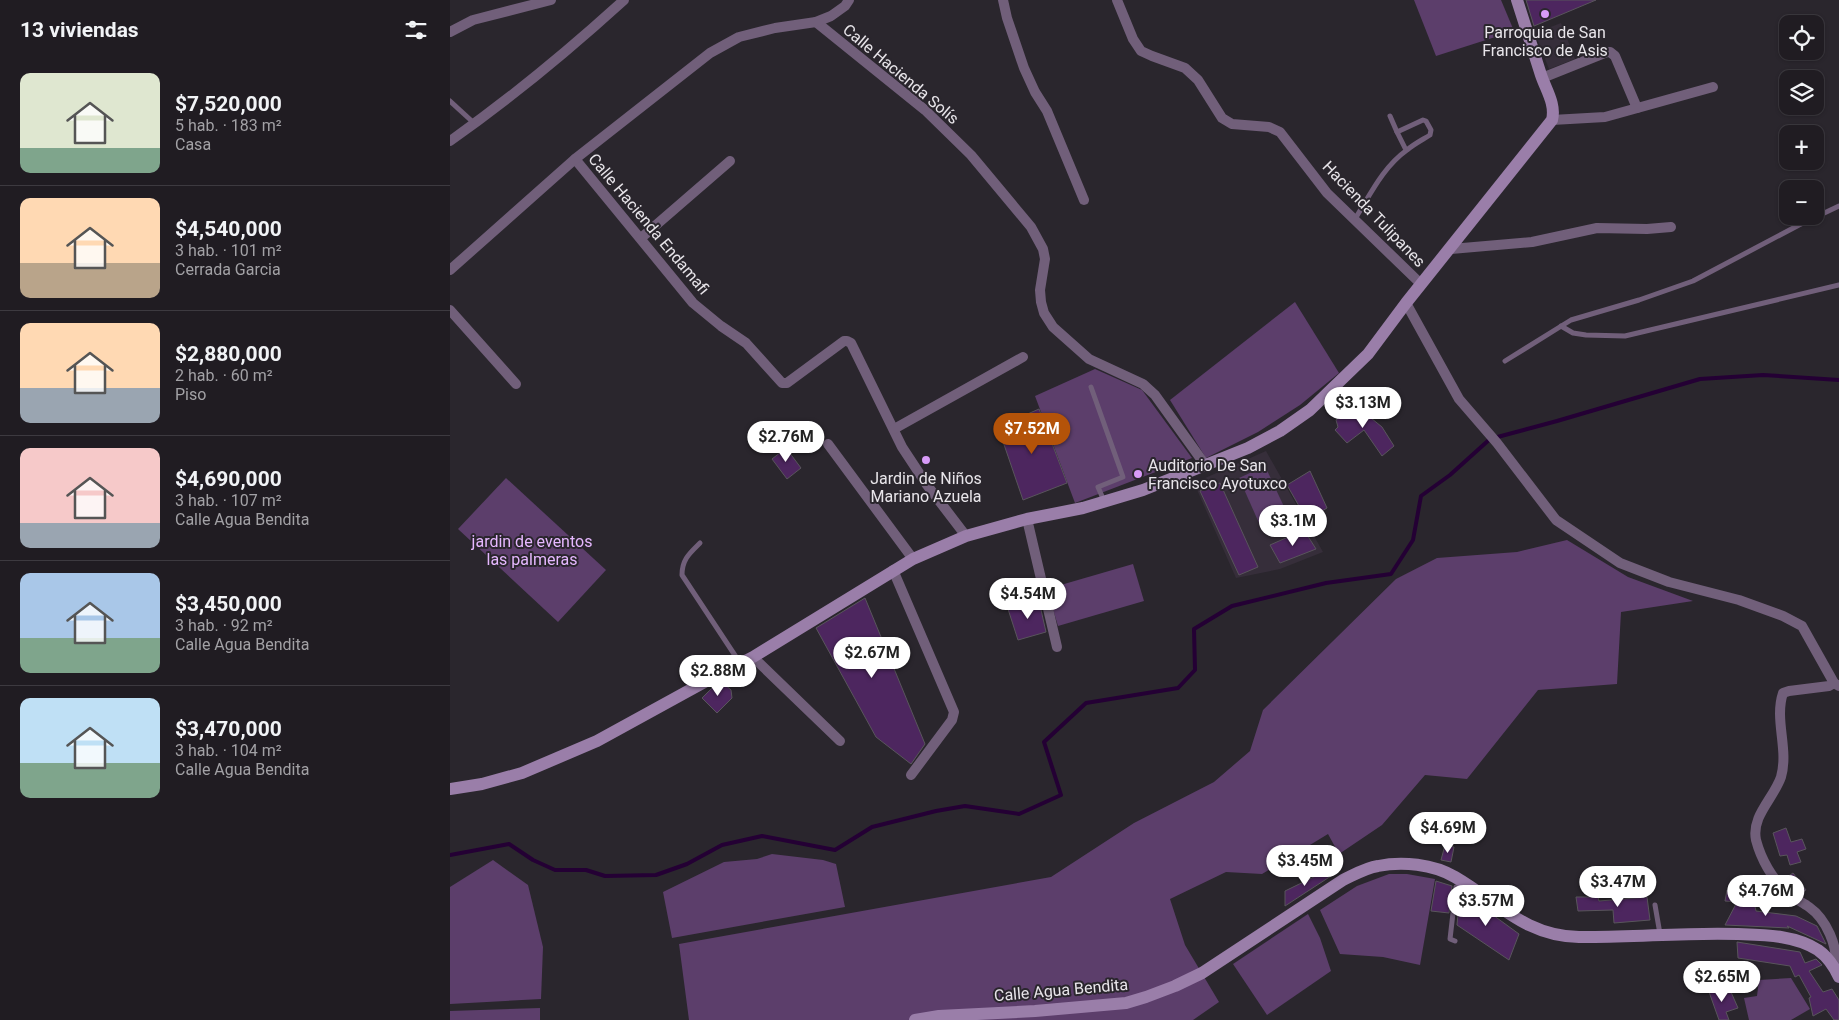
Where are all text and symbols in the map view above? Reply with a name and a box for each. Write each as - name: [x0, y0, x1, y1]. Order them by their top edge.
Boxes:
- marker: Parroquia de San Francisco de Asis: [1539, 8, 1551, 20]
- map controls: [1779, 15, 1824, 225]
- button: locate: [1779, 15, 1824, 60]
- icon: filters: [402, 16, 430, 44]
- text: 13 viviendas: [20, 18, 139, 42]
- street label: Calle Hacienda Solís: [839, 20, 963, 128]
- place label: Parroquia de San Francisco de Asis: [1482, 23, 1608, 60]
- button: layers: [1779, 70, 1824, 115]
- text: $7,520,000: [175, 92, 282, 116]
- icon: home: [60, 93, 120, 153]
- text: 5 hab. · 183 m²: [175, 116, 282, 135]
- button: +: [1779, 125, 1824, 170]
- text: Casa: [175, 135, 211, 154]
- street label: Calle Hacienda Endamafi: [585, 150, 713, 298]
- street label: Hacienda Tulipanes: [1319, 157, 1429, 271]
- button: −: [1779, 180, 1824, 225]
- text: $4,540,000: [175, 217, 282, 241]
- icon: home: [60, 218, 120, 278]
- text: 3 hab. · 101 m²: [175, 241, 282, 260]
- text: Cerrada Garcia: [175, 260, 281, 279]
- text: $2,880,000: [175, 342, 282, 366]
- icon: home: [60, 343, 120, 403]
- text: 2 hab. · 60 m²: [175, 366, 273, 385]
- text: Piso: [175, 385, 206, 404]
- pin: $3.13M: [1322, 386, 1404, 429]
- text: $3.13M: [1335, 393, 1391, 412]
- pin: $7.52M: [991, 412, 1073, 455]
- text: $7.52M: [1004, 419, 1060, 438]
- pin: $2.76M: [745, 420, 827, 463]
- text: $2.76M: [758, 427, 814, 446]
- marker: Jardin de Niños Mariano Azuela: [920, 454, 932, 466]
- place label: Auditorio De San Francisco Ayotuxco: [1148, 456, 1287, 493]
- text: $4,690,000: [175, 467, 282, 491]
- icon: home: [60, 468, 120, 528]
- marker: Auditorio De San Francisco Ayotuxco: [1132, 468, 1144, 480]
- place label: Jardin de Niños Mariano Azuela: [870, 469, 982, 506]
- text: 3 hab. · 107 m²: [175, 491, 282, 510]
- pin: $3.1M: [1258, 504, 1328, 547]
- text: Calle Agua Bendita: [175, 510, 309, 529]
- text: $3.1M: [1270, 511, 1316, 530]
- park label: jardin de eventos las palmeras: [471, 532, 592, 569]
- pin: $4.54M: [987, 578, 1069, 620]
- text: $4.54M: [1000, 584, 1056, 603]
- text: $3,450,000: [175, 592, 282, 616]
- icon: home: [60, 593, 120, 653]
- text: 3 hab. · 92 m²: [175, 616, 273, 635]
- text: Calle Agua Bendita: [175, 635, 309, 654]
- pin: $2.67M: [831, 636, 913, 679]
- text: $2.67M: [844, 643, 900, 662]
- pin: $2.88M: [677, 654, 759, 697]
- text: $2.88M: [690, 661, 746, 680]
- text: $3,470,000: [175, 717, 282, 741]
- icon: home: [60, 718, 120, 778]
- text: 3 hab. · 104 m²: [175, 741, 282, 760]
- text: Calle Agua Bendita: [175, 760, 309, 779]
- pin: $4.69M: [1407, 812, 1489, 854]
- text: $4.69M: [1420, 818, 1476, 837]
- pin: $3.45M: [1264, 844, 1346, 887]
- text: $3.45M: [1277, 851, 1333, 870]
- pin: $3.47M: [1577, 866, 1659, 908]
- text: $3.47M: [1590, 872, 1646, 891]
- pin: $4.76M: [1725, 874, 1807, 917]
- text: $4.76M: [1738, 881, 1794, 900]
- pin: $3.57M: [1445, 884, 1527, 927]
- text: $3.57M: [1458, 891, 1514, 910]
- pin: $2.65M: [1681, 960, 1763, 1003]
- text: $2.65M: [1694, 967, 1750, 986]
- street label: Calle Agua Bendita: [993, 975, 1129, 1005]

